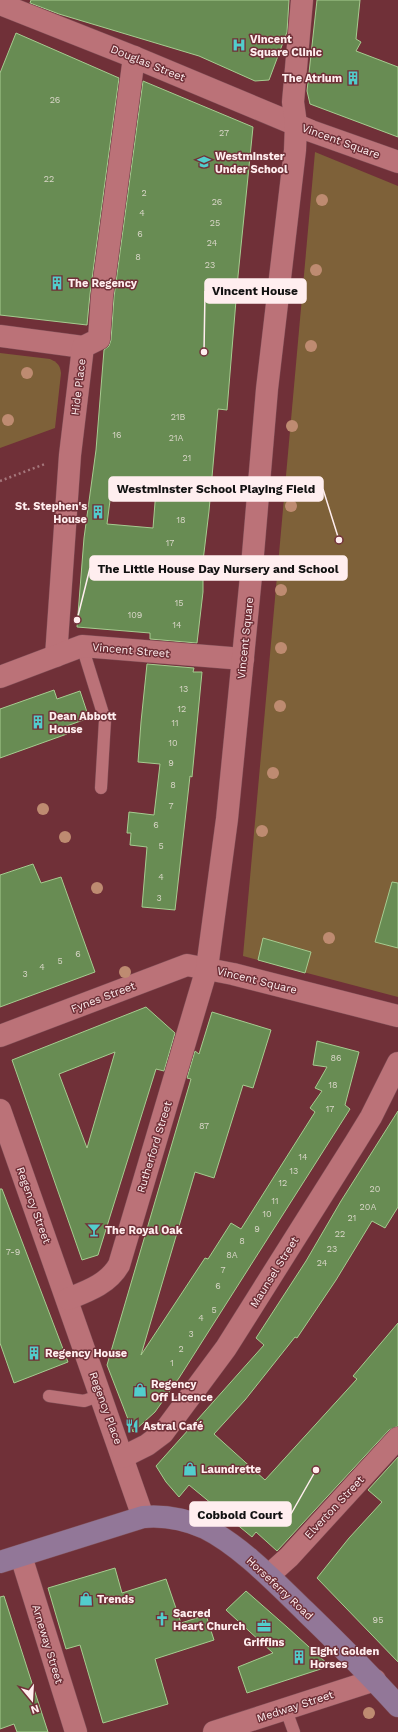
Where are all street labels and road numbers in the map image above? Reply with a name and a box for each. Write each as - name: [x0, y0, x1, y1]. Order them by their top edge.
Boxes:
- street label: Douglas Street: [109, 43, 187, 85]
- street label: Vincent Square: [300, 121, 382, 162]
- street label: Hide Place: [69, 358, 88, 416]
- street label: Vincent Square: [235, 597, 256, 680]
- street label: Vincent Street: [92, 641, 171, 660]
- street label: Vincent Square: [215, 964, 298, 997]
- street label: Fynes Street: [69, 979, 138, 1016]
- street label: Rutherford Street: [134, 1099, 175, 1195]
- street label: Regency Street: [14, 1165, 54, 1246]
- street label: Maunsel Street: [247, 1234, 302, 1310]
- street label: Regency Place: [86, 1370, 125, 1446]
- street label: Elverton Street: [302, 1473, 367, 1541]
- street label: Horseferry Road: [244, 1554, 316, 1623]
- street label: Arneway Street: [29, 1603, 66, 1686]
- street label: Medway Street: [255, 1688, 335, 1725]

